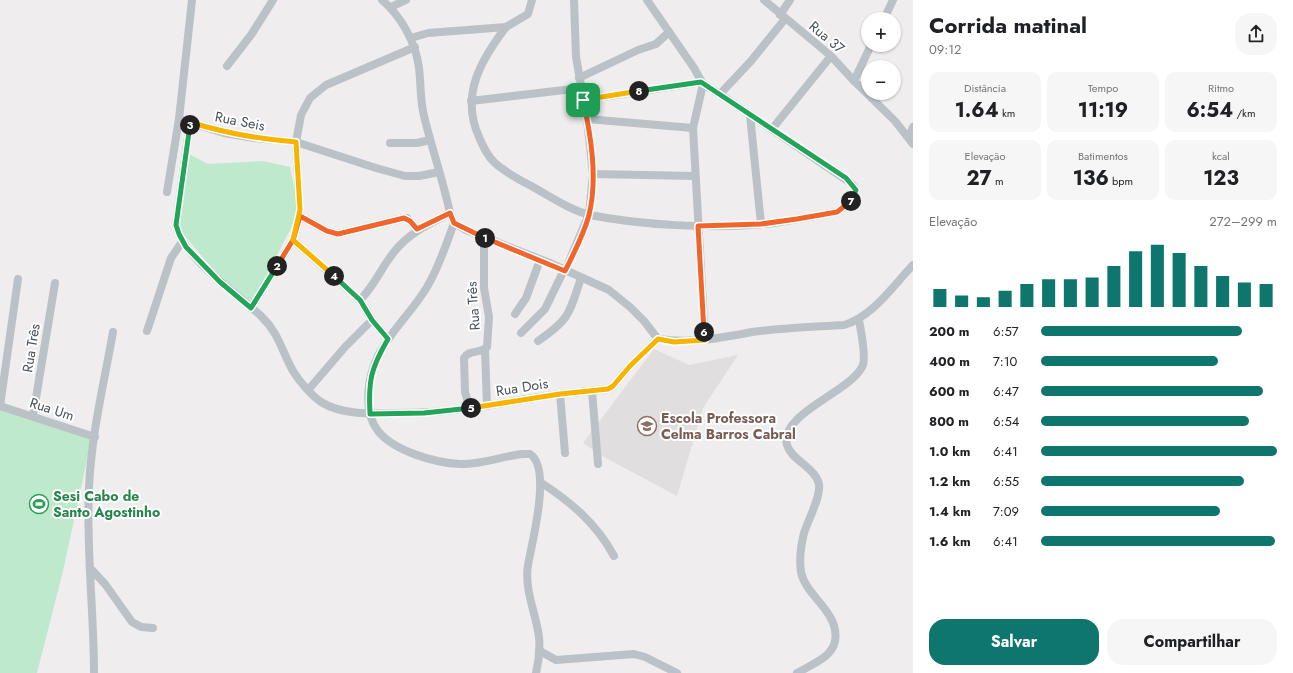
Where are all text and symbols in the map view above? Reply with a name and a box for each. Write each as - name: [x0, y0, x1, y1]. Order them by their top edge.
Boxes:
- text: Corrida matinal: [929, 9, 1087, 41]
- map controls: [861, 12, 901, 100]
- button: +: [861, 12, 901, 52]
- button: share: [1235, 13, 1277, 55]
- street label: Rua 37: [805, 16, 850, 58]
- text: 09:12: [929, 40, 961, 59]
- button: −: [861, 60, 901, 100]
- text: Distância: [964, 80, 1006, 96]
- text: Tempo: [1088, 80, 1118, 96]
- text: Ritmo: [1208, 80, 1234, 96]
- pin: 8: [629, 81, 649, 101]
- pin: [566, 83, 600, 117]
- text: 8: [636, 83, 642, 99]
- icon: arrive: [572, 89, 594, 111]
- text: 1.64: [955, 96, 999, 125]
- text: 11:19: [1078, 96, 1128, 125]
- text: 6:54: [1186, 96, 1233, 125]
- text: km: [999, 105, 1015, 121]
- text: /km: [1233, 105, 1256, 121]
- street label: Rua Seis: [213, 106, 267, 136]
- pin: 3: [180, 115, 200, 135]
- text: 3: [187, 117, 193, 133]
- text: Elevação: [965, 148, 1005, 164]
- text: Batimentos: [1078, 148, 1128, 164]
- text: kcal: [1212, 148, 1230, 164]
- text: 27: [966, 164, 992, 193]
- text: 136: [1073, 164, 1109, 193]
- text: 123: [1203, 164, 1239, 193]
- text: m: [992, 173, 1004, 189]
- text: bpm: [1109, 173, 1133, 189]
- pin: 7: [841, 191, 861, 211]
- text: 7: [848, 193, 854, 209]
- text: Elevação: [929, 212, 977, 231]
- text: 272–299 m: [1209, 212, 1277, 231]
- pin: 1: [475, 228, 495, 248]
- text: 1: [482, 230, 488, 246]
- pin: 2: [267, 256, 287, 276]
- text: 2: [273, 258, 281, 274]
- pin: 4: [324, 266, 344, 286]
- text: 4: [330, 268, 338, 284]
- street label: Rua Três: [461, 281, 485, 331]
- street label: Rua Três: [17, 322, 45, 374]
- pin: 6: [694, 322, 714, 342]
- text: 200 m: [929, 322, 969, 341]
- text: 6:57: [993, 322, 1019, 341]
- text: 6: [700, 324, 708, 340]
- text: 400 m: [929, 352, 970, 371]
- text: 7:10: [993, 352, 1017, 371]
- street label: Rua Dois: [494, 373, 550, 401]
- text: 600 m: [929, 382, 969, 401]
- text: 6:47: [993, 382, 1019, 401]
- street label: Rua Um: [27, 392, 77, 426]
- pin: 5: [461, 398, 481, 418]
- text: 5: [467, 400, 475, 416]
- place label: Escola Professora Celma Barros Cabral: [661, 408, 796, 444]
- text: 800 m: [929, 412, 969, 431]
- text: 6:54: [993, 412, 1019, 431]
- school or university icon: Escola Professora Celma Barros Cabral: [636, 415, 658, 437]
- text: 1.0 km: [929, 442, 970, 461]
- text: 6:41: [993, 442, 1018, 461]
- text: 1.2 km: [929, 472, 970, 491]
- text: 6:55: [993, 472, 1019, 491]
- place label: Sesi Cabo de Santo Agostinho: [53, 486, 160, 522]
- sports icon: Sesi Cabo de Santo Agostinho: [28, 493, 50, 515]
- text: 1.4 km: [929, 502, 971, 521]
- text: 7:09: [993, 502, 1019, 521]
- text: 1.6 km: [929, 532, 971, 551]
- text: 6:41: [993, 532, 1018, 551]
- button: Salvar: [929, 619, 1099, 665]
- button: Compartilhar: [1107, 619, 1277, 665]

